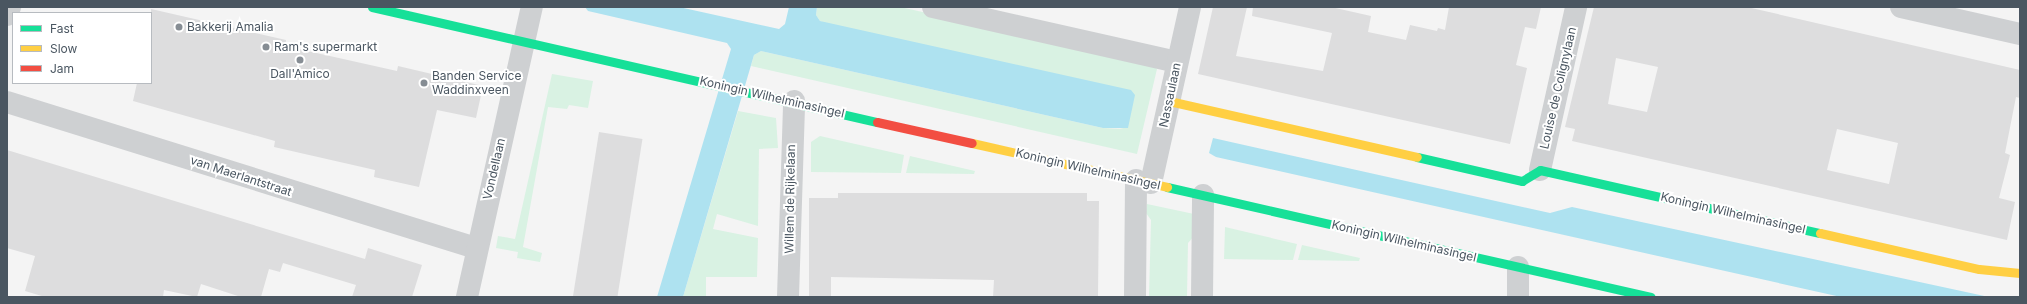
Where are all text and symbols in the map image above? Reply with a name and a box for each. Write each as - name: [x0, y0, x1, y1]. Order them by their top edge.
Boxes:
- legend: [12, 12, 152, 84]
- place label: Bakkerij Amalia: [187, 20, 273, 34]
- text: Fast: [50, 21, 74, 36]
- marker: Bakkerij Amalia: [174, 22, 184, 32]
- street label: Louise de Colignylaan: [1537, 26, 1579, 150]
- place label: Ram's supermarkt: [274, 40, 377, 54]
- text: Slow: [50, 41, 77, 56]
- marker: Ram's supermarkt: [261, 42, 271, 52]
- marker: Dall'Amico: [295, 55, 305, 65]
- text: Jam: [50, 61, 74, 76]
- street label: Nassaulaan: [1156, 61, 1184, 129]
- place label: Dall'Amico: [270, 67, 330, 81]
- place label: Banden Service Waddinxveen: [432, 69, 521, 97]
- street label: Koningin Wilhelminasingel: [698, 73, 846, 121]
- marker: Banden Service Waddinxveen: [419, 78, 429, 88]
- street label: Vondellaan: [480, 137, 508, 201]
- street label: Willem de Rijkelaan: [782, 144, 798, 254]
- street label: Koningin Wilhelminasingel: [1014, 145, 1162, 193]
- street label: van Maerlantstraat: [188, 153, 294, 199]
- street label: Koningin Wilhelminasingel: [1659, 189, 1807, 237]
- street label: Koningin Wilhelminasingel: [1330, 217, 1478, 265]

